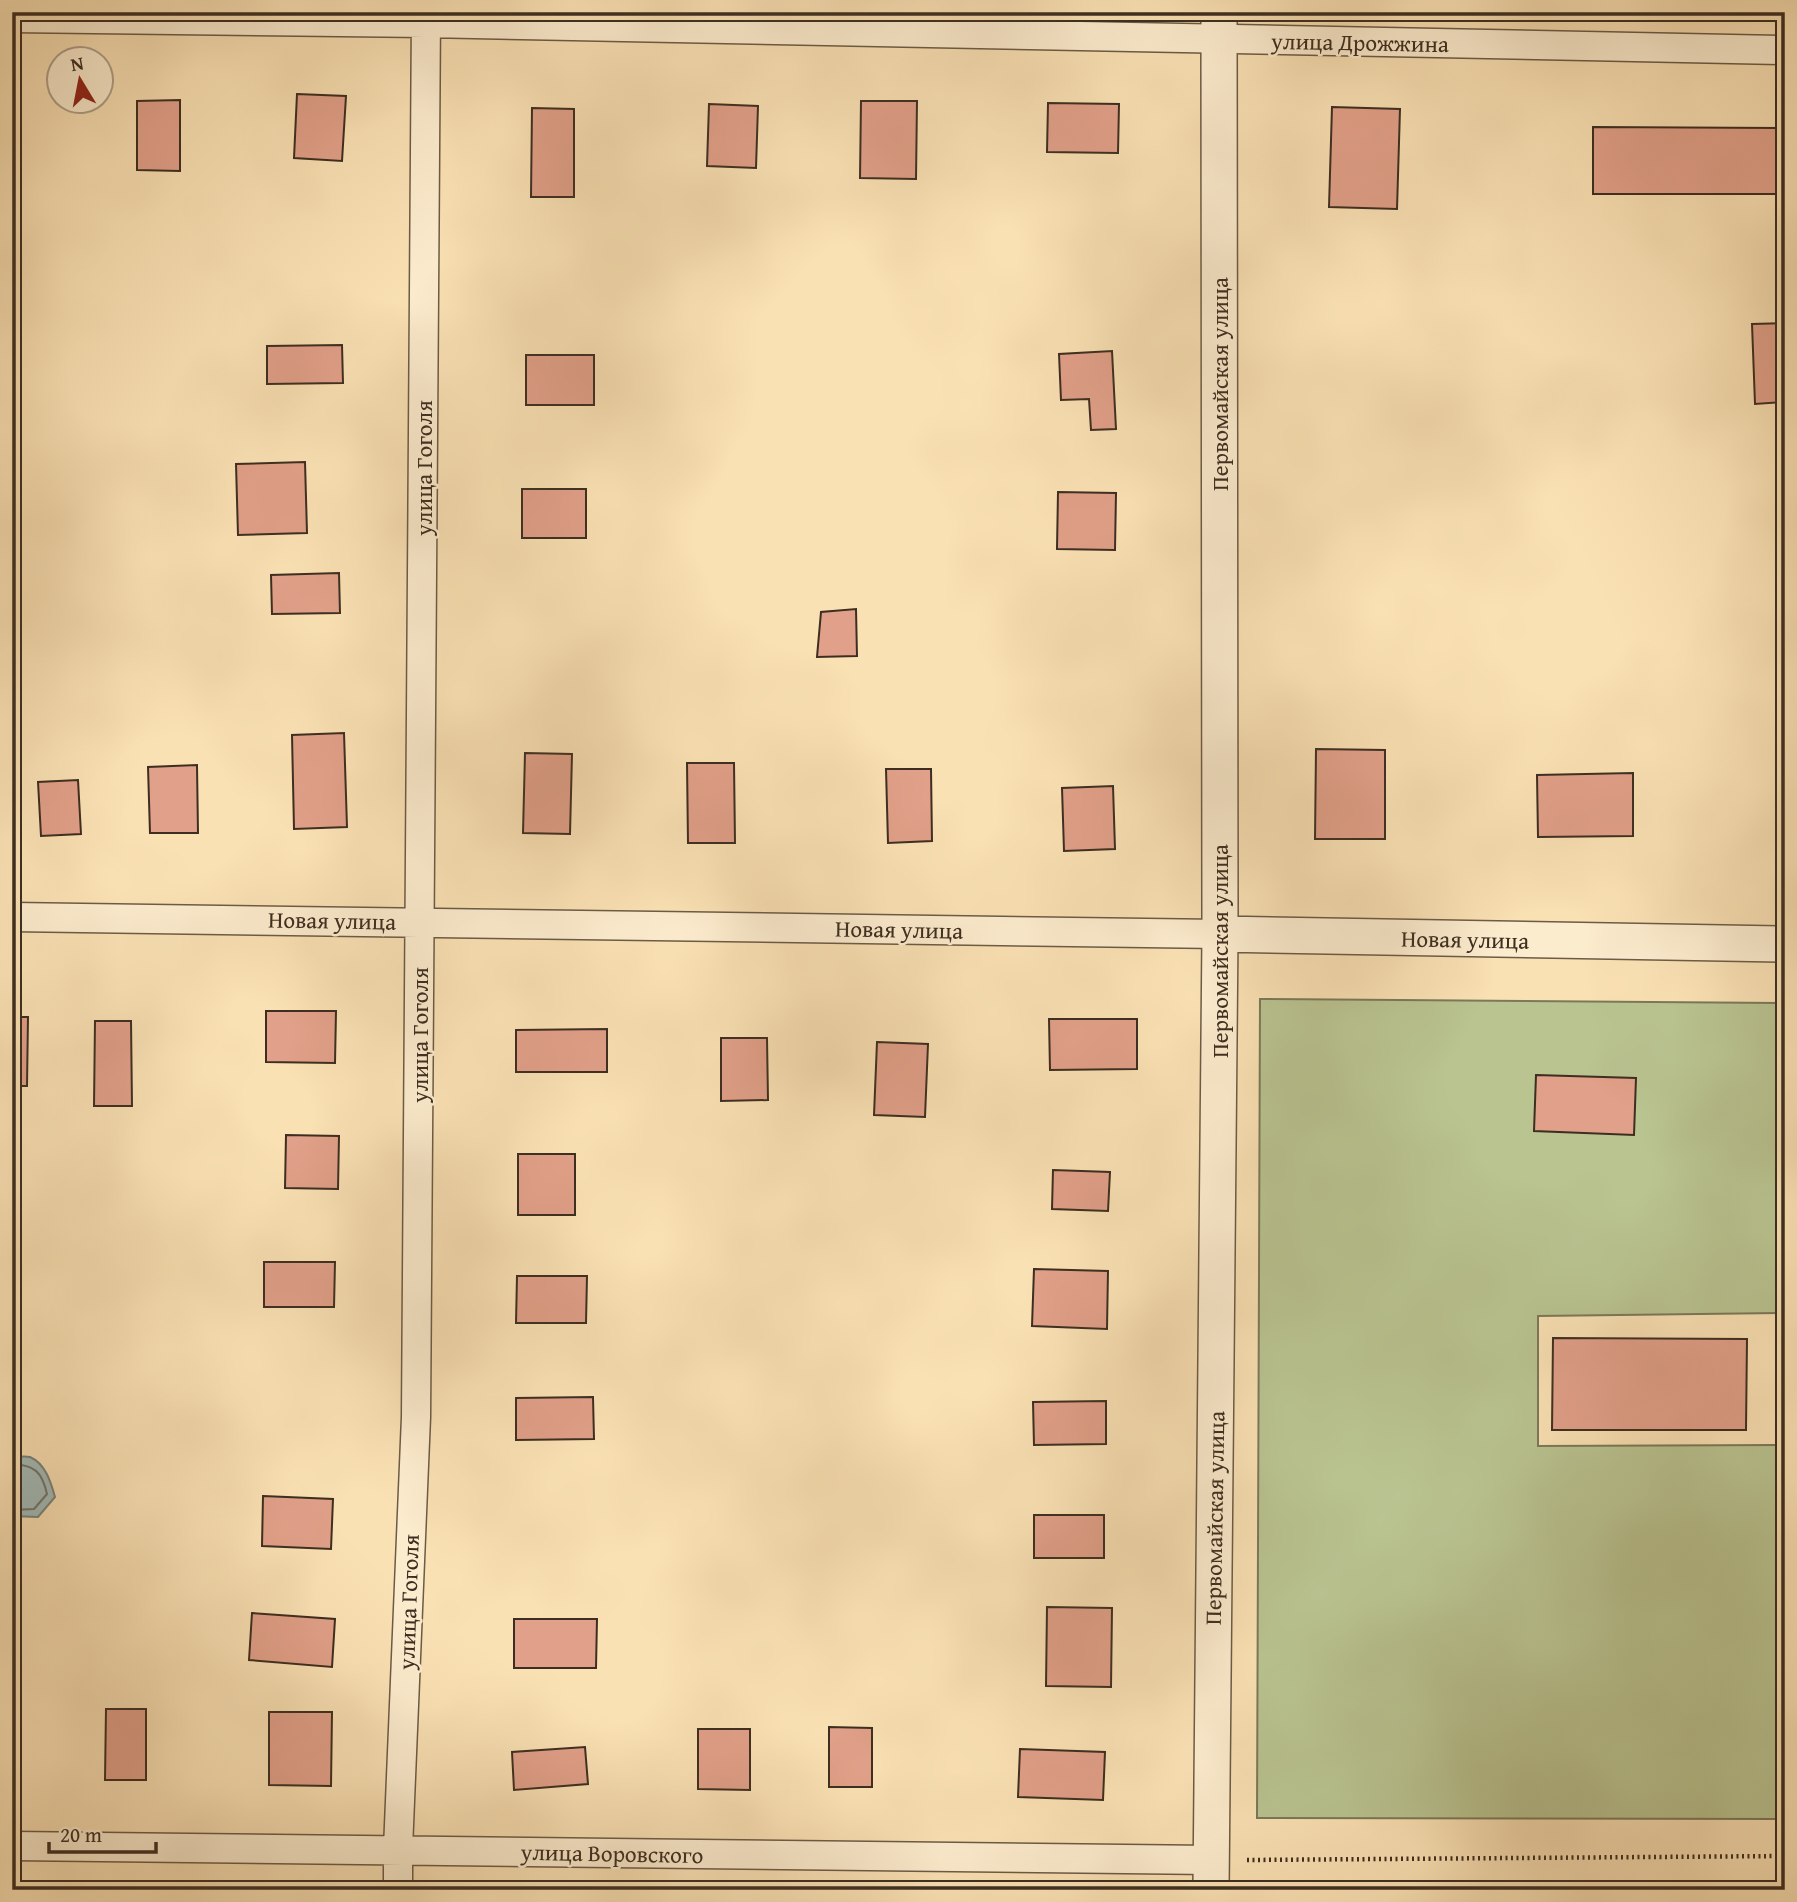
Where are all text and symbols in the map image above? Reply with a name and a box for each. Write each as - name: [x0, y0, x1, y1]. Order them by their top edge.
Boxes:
- street label: улица Дрожжина: [1270, 24, 1449, 60]
- north arrow: [46, 46, 116, 116]
- text: N: [68, 48, 86, 78]
- street label: Первомайская улица: [1203, 277, 1236, 491]
- street label: улица Гоголя: [407, 400, 440, 537]
- street label: Первомайская улица: [1203, 844, 1236, 1058]
- street label: Новая улица: [268, 902, 396, 938]
- street label: Новая улица: [835, 911, 963, 947]
- street label: Новая улица: [1401, 921, 1529, 957]
- street label: улица Гоголя: [403, 967, 436, 1104]
- street label: Первомайская улица: [1196, 1411, 1232, 1625]
- street label: улица Гоголя: [389, 1533, 427, 1671]
- scale bar: [49, 1811, 156, 1855]
- text: 20 m: [60, 1819, 102, 1850]
- street label: улица Воровского: [519, 1835, 704, 1871]

